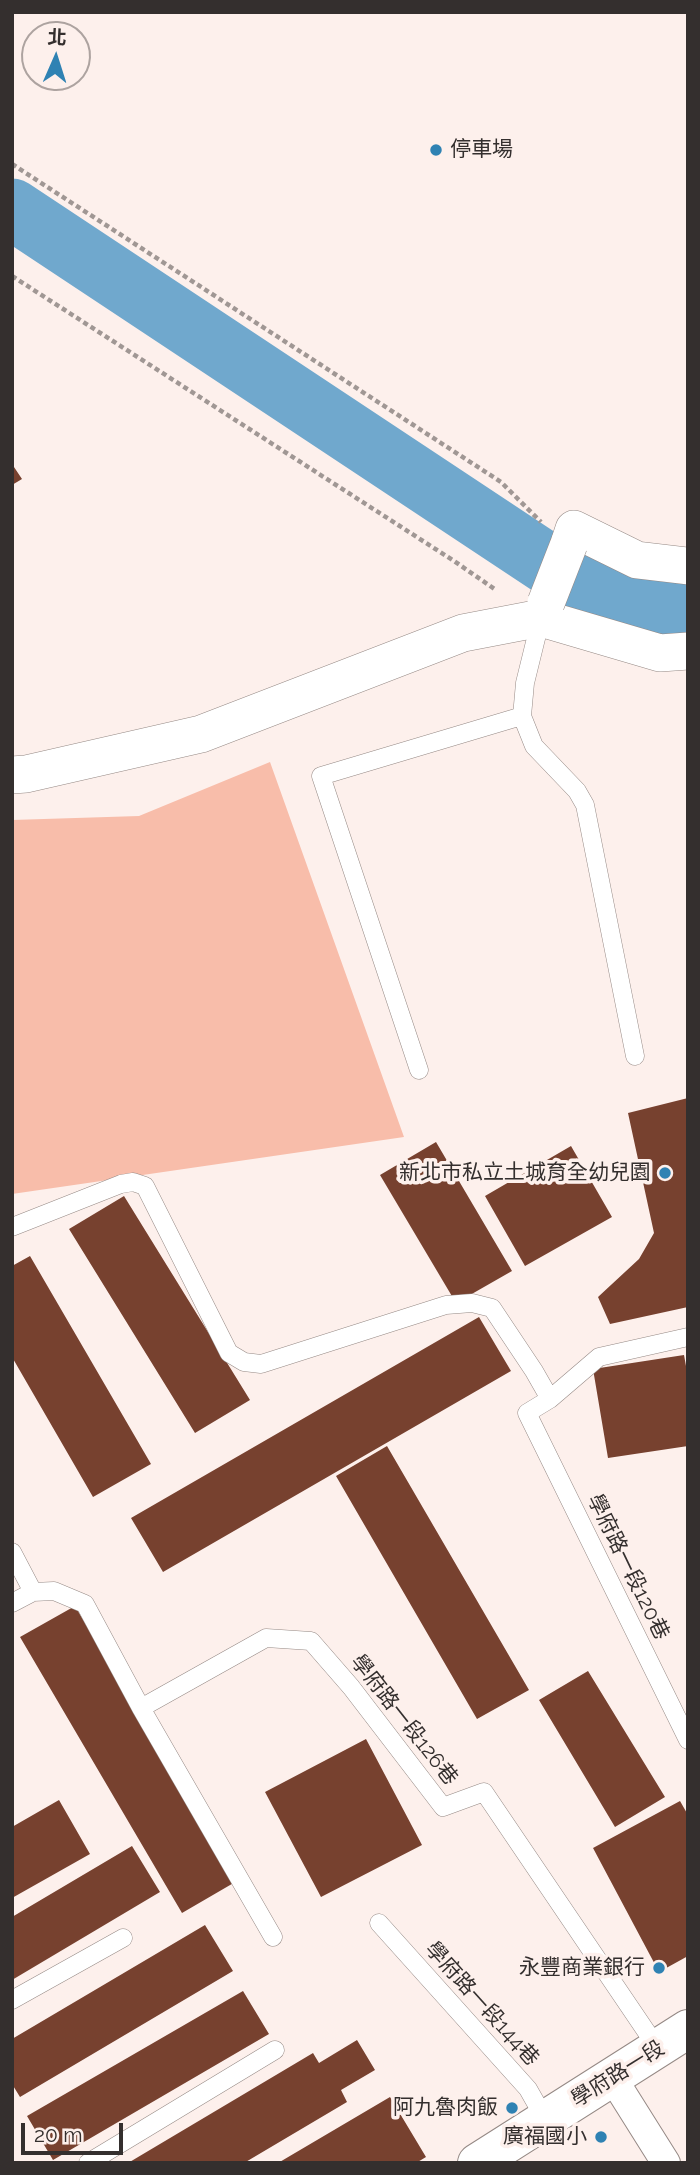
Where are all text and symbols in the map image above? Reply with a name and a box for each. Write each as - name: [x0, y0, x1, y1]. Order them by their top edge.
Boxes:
- north arrow: [21, 21, 91, 91]
- text: 北: [47, 26, 67, 49]
- place label: 停車場: [450, 137, 513, 163]
- marker: 停車場: [428, 142, 444, 158]
- place label: 新北市私立土城育全幼兒園: [399, 1160, 651, 1186]
- marker: 新北市私立土城育全幼兒園: [657, 1165, 673, 1181]
- street label: 學府路一段120巷: [582, 1490, 674, 1644]
- street label: 學府路一段126巷: [345, 1650, 463, 1790]
- street label: 學府路一段144巷: [420, 1937, 544, 2071]
- place label: 永豐商業銀行: [519, 1955, 645, 1981]
- marker: 永豐商業銀行: [651, 1960, 667, 1976]
- street label: 學府路一段: [567, 2035, 669, 2113]
- place label: 阿九魯肉飯: [393, 2095, 498, 2121]
- marker: 阿九魯肉飯: [504, 2100, 520, 2116]
- scale bar: [24, 2108, 126, 2152]
- text: 20 m: [34, 2122, 82, 2147]
- place label: 廣福國小: [503, 2124, 587, 2150]
- marker: 廣福國小: [593, 2129, 609, 2145]

